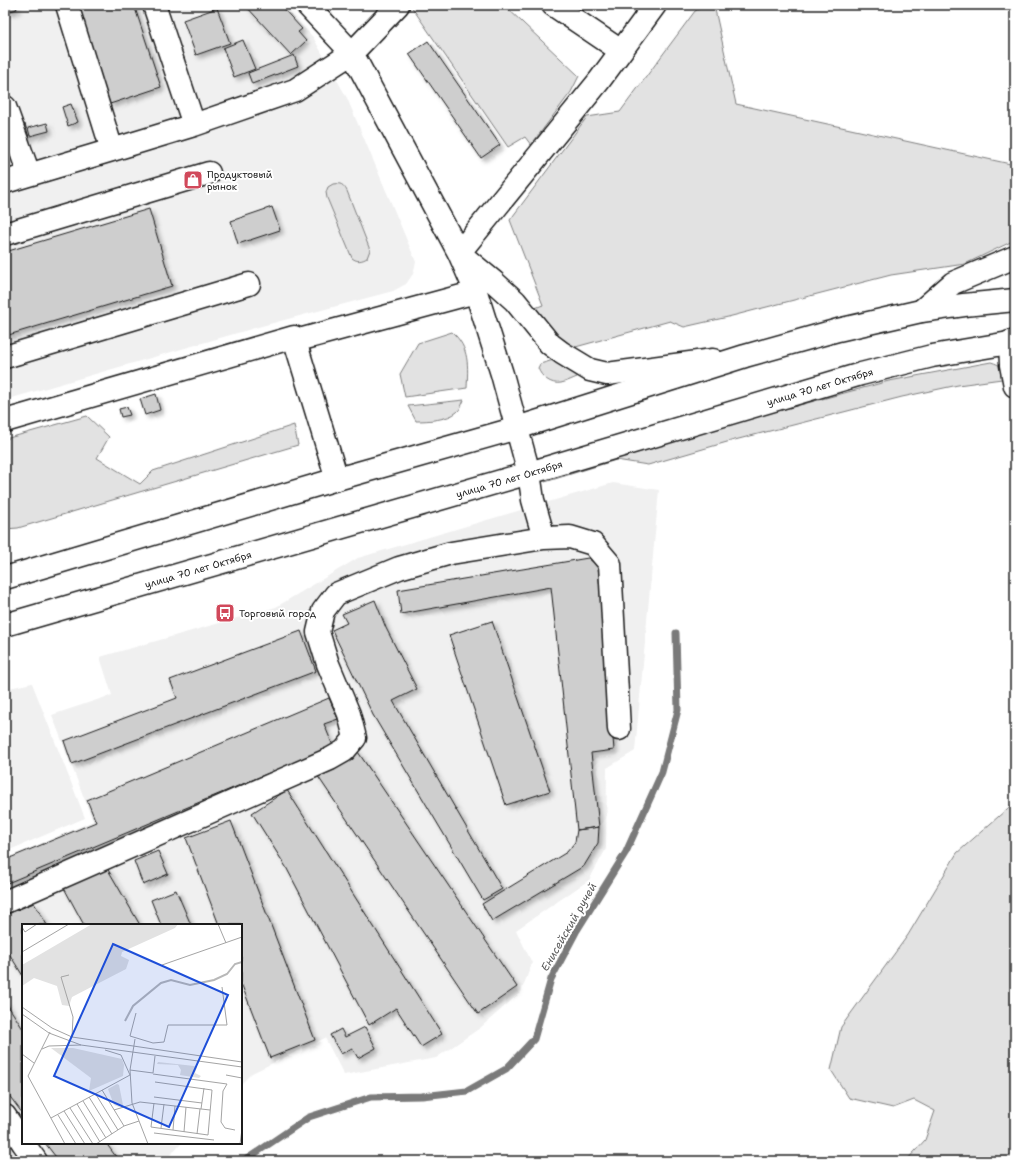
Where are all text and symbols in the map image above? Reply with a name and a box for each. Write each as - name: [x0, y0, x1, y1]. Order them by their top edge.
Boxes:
- place label: Продуктовый рынок: [207, 168, 273, 193]
- shop icon: Продуктовый рынок: [182, 169, 204, 191]
- street label: улица 70 лет Октября: [765, 365, 874, 408]
- street label: улица 70 лет Октября: [454, 457, 564, 500]
- street label: улица 70 лет Октября: [143, 547, 253, 591]
- bus stop icon: Торговый город: [214, 602, 236, 624]
- place label: Торговый город: [239, 607, 317, 620]
- water label: Енисейский ручей: [538, 880, 600, 974]
- inset map: [22, 924, 242, 1144]

